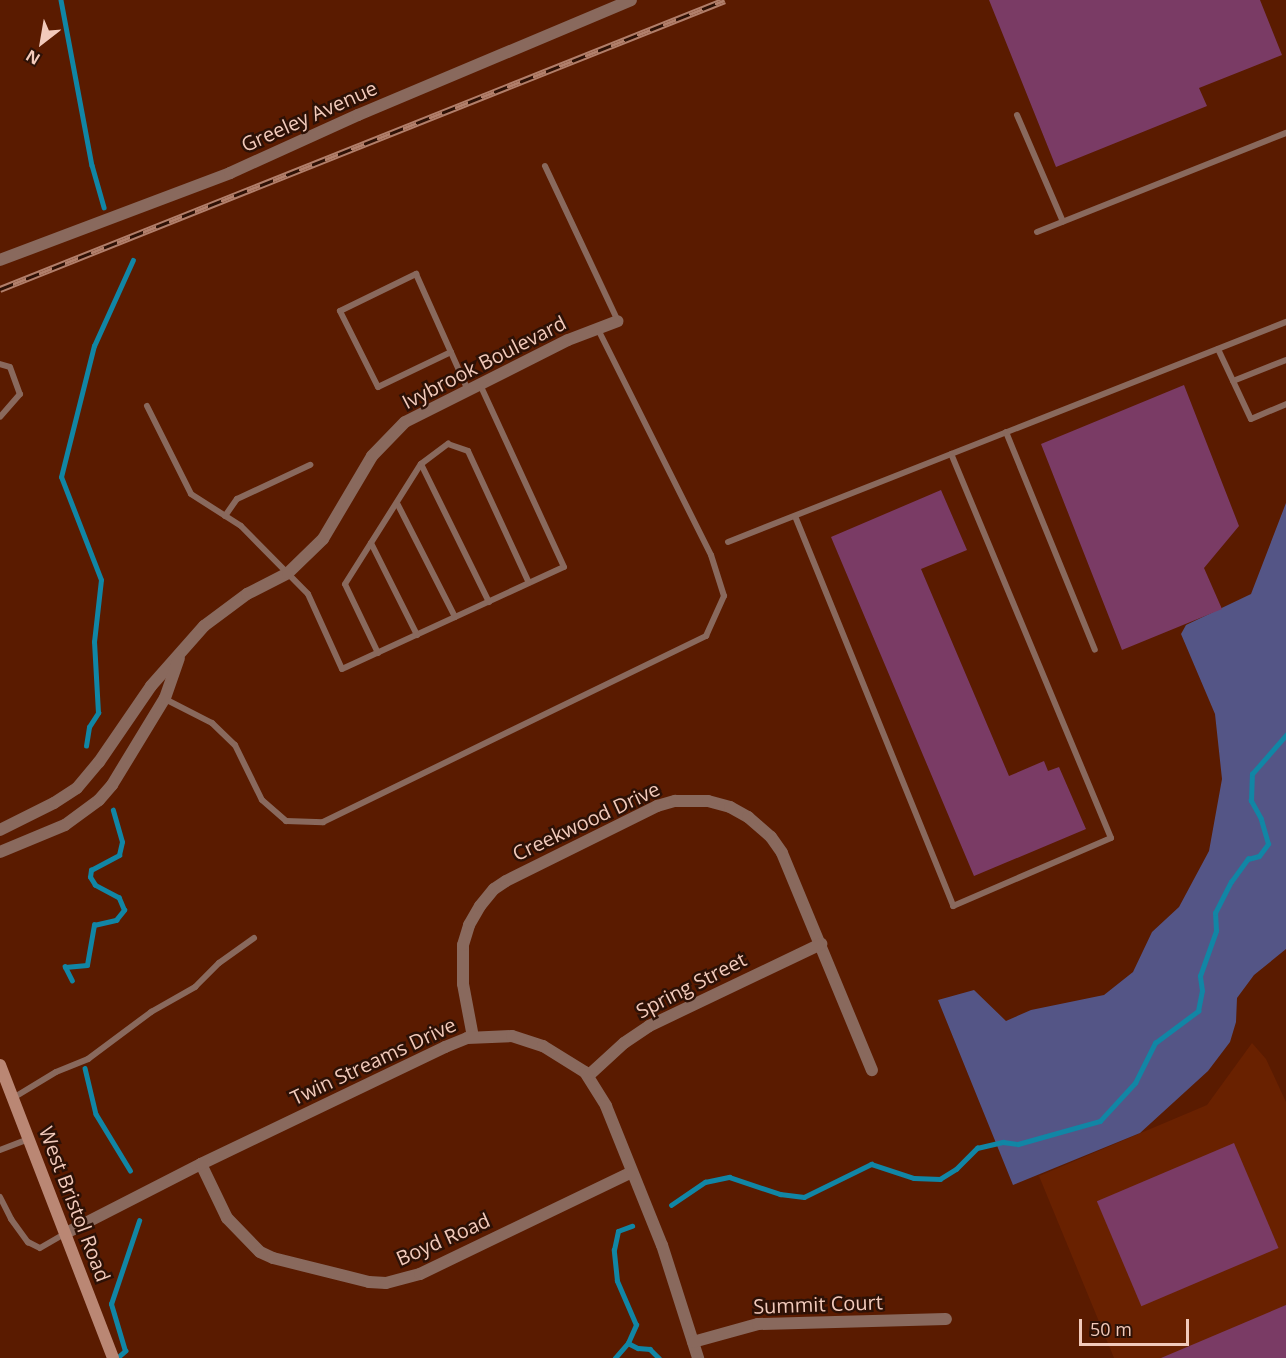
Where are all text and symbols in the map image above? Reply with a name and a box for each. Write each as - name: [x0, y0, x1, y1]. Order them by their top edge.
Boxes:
- north arrow: [12, 12, 72, 72]
- text: N: [21, 45, 44, 70]
- street label: Greeley Avenue: [237, 75, 381, 157]
- street label: Ivybrook Boulevard: [398, 310, 570, 414]
- street label: Creekwood Drive: [509, 776, 663, 866]
- street label: Spring Street: [632, 947, 750, 1023]
- street label: Twin Streams Drive: [286, 1012, 460, 1110]
- street label: West Bristol Road: [34, 1123, 116, 1285]
- street label: Boyd Road: [392, 1208, 494, 1270]
- street label: Summit Court: [753, 1290, 883, 1318]
- scale bar: [1082, 1307, 1192, 1345]
- text: 50 m: [1090, 1317, 1132, 1341]

